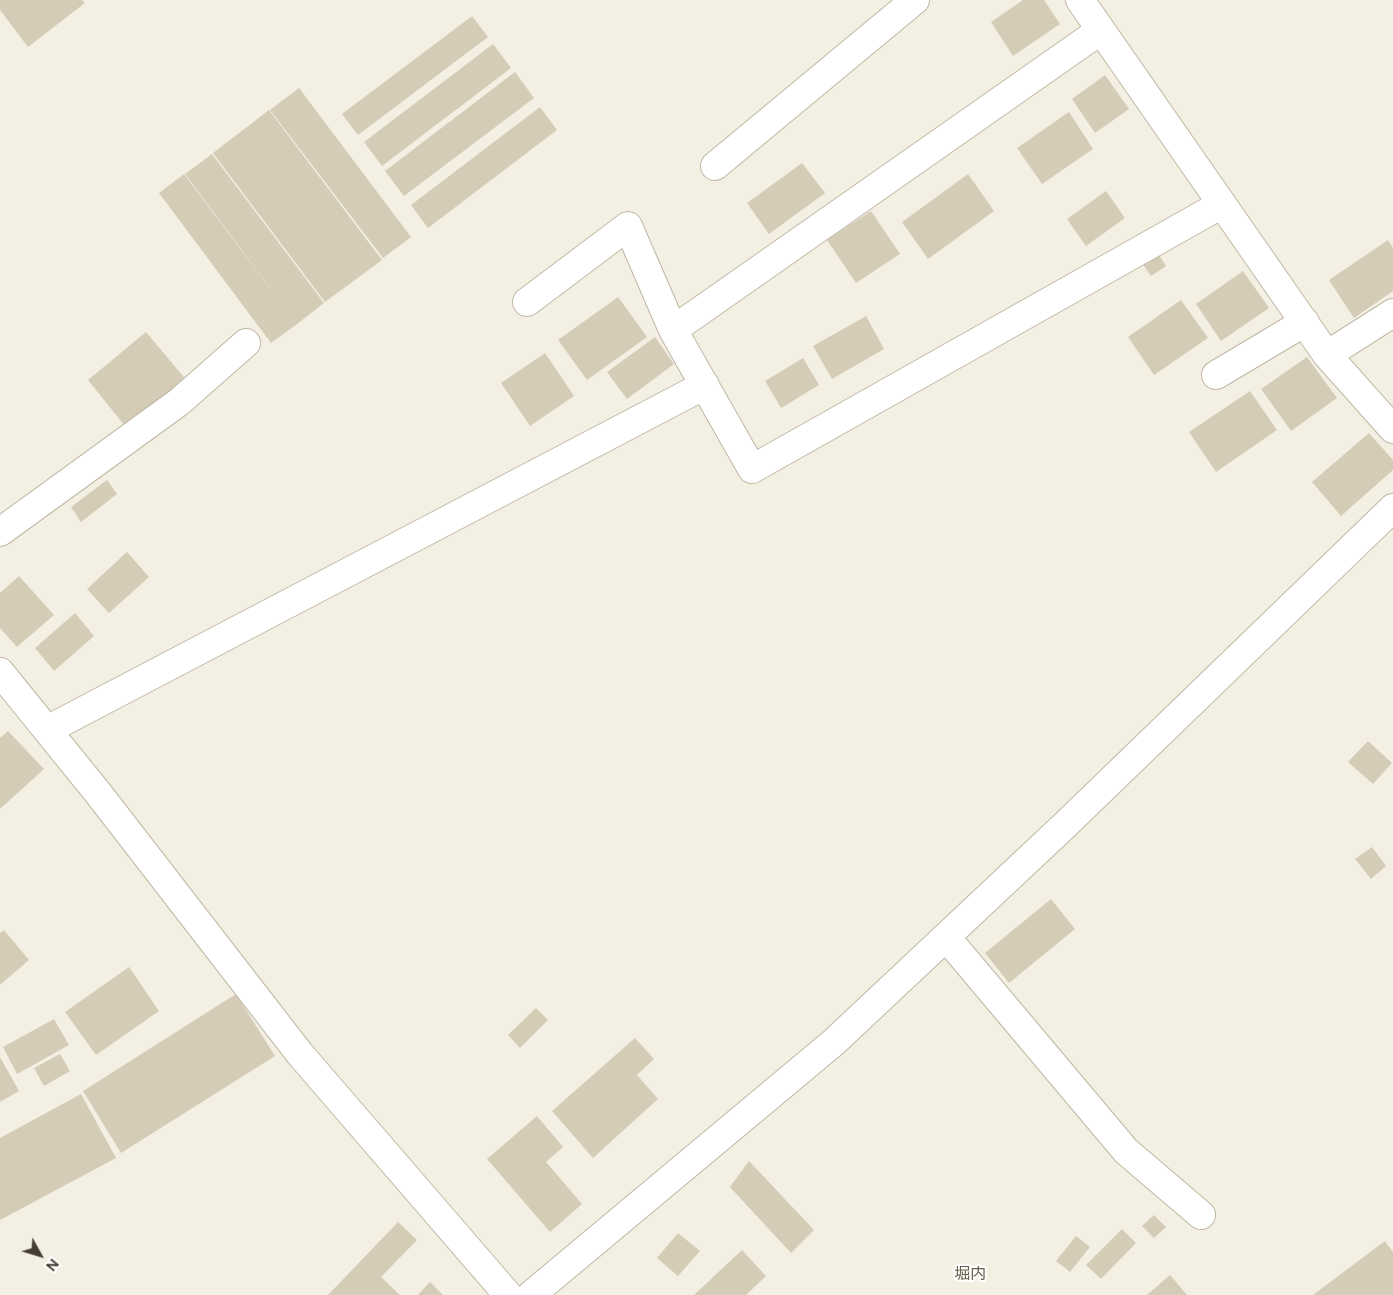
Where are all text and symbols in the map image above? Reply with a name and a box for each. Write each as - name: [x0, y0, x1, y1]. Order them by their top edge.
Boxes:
- north arrow: [15, 1230, 65, 1280]
- text: N: [42, 1255, 62, 1274]
- district label: 堀内: [954, 1264, 986, 1284]

